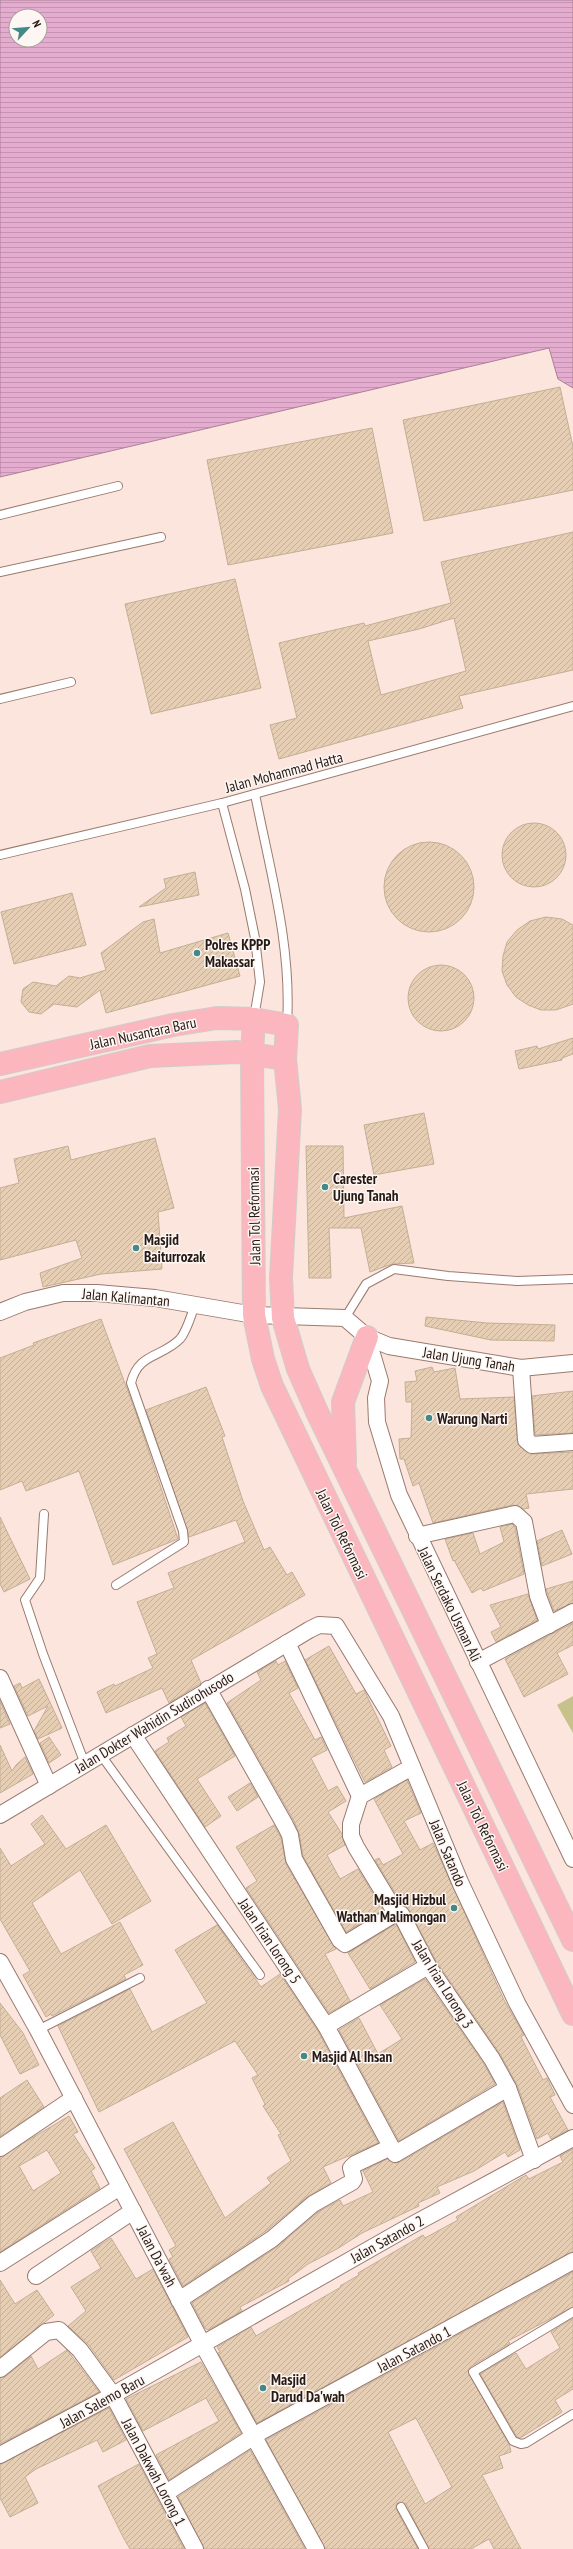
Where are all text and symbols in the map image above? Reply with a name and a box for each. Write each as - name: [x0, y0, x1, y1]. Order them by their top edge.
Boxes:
- north arrow: [8, 8, 48, 48]
- text: N: [29, 18, 45, 29]
- street label: Jalan Mohammad Hatta: [222, 747, 345, 797]
- place label: Polres KPPP Makassar: [205, 935, 270, 971]
- marker: Polres KPPP Makassar: [192, 948, 202, 958]
- street label: Jalan Nusantara Baru: [87, 1012, 198, 1054]
- street label: Jalan Tol Reformasi: [244, 1167, 264, 1266]
- place label: Carester Ujung Tanah: [333, 1169, 399, 1205]
- marker: Carester Ujung Tanah: [320, 1182, 330, 1192]
- place label: Masjid Baiturrozak: [144, 1230, 206, 1266]
- marker: Masjid Baiturrozak: [131, 1243, 141, 1253]
- street label: Jalan Kalimantan: [80, 1284, 171, 1310]
- street label: Jalan Ujung Tanah: [421, 1342, 516, 1376]
- place label: Warung Narti: [436, 1409, 508, 1428]
- marker: Warung Narti: [424, 1413, 434, 1423]
- street label: Jalan Tol Reformasi: [312, 1485, 372, 1582]
- street label: Jalan Serdako Usman Ali: [414, 1543, 486, 1664]
- street label: Jalan Dokter Wahidin Sudirohusodo: [70, 1667, 237, 1778]
- street label: Jalan Tol Reformasi: [453, 1777, 513, 1874]
- street label: Jalan Satando: [425, 1816, 471, 1889]
- place label: Masjid Hizbul Wathan Malimongan: [335, 1890, 446, 1926]
- street label: Jalan Irian lorong 5: [234, 1894, 306, 1987]
- marker: Masjid Hizbul Wathan Malimongan: [449, 1903, 459, 1913]
- street label: Jalan Irian Lorong 3: [408, 1935, 478, 2032]
- place label: Masjid Al Ihsan: [312, 2047, 392, 2066]
- marker: Masjid Al Ihsan: [299, 2051, 309, 2061]
- street label: Jalan Satando 2: [346, 2211, 427, 2267]
- street label: Jalan Da'wah: [132, 2221, 181, 2290]
- street label: Jalan Satando 1: [373, 2322, 454, 2377]
- street label: Jalan Salemo Baru: [55, 2370, 148, 2433]
- place label: Masjid Darud Da'wah: [271, 2370, 345, 2406]
- marker: Masjid Darud Da'wah: [258, 2383, 268, 2393]
- street label: Jalan Dakwah Lorong 1: [117, 2414, 190, 2529]

